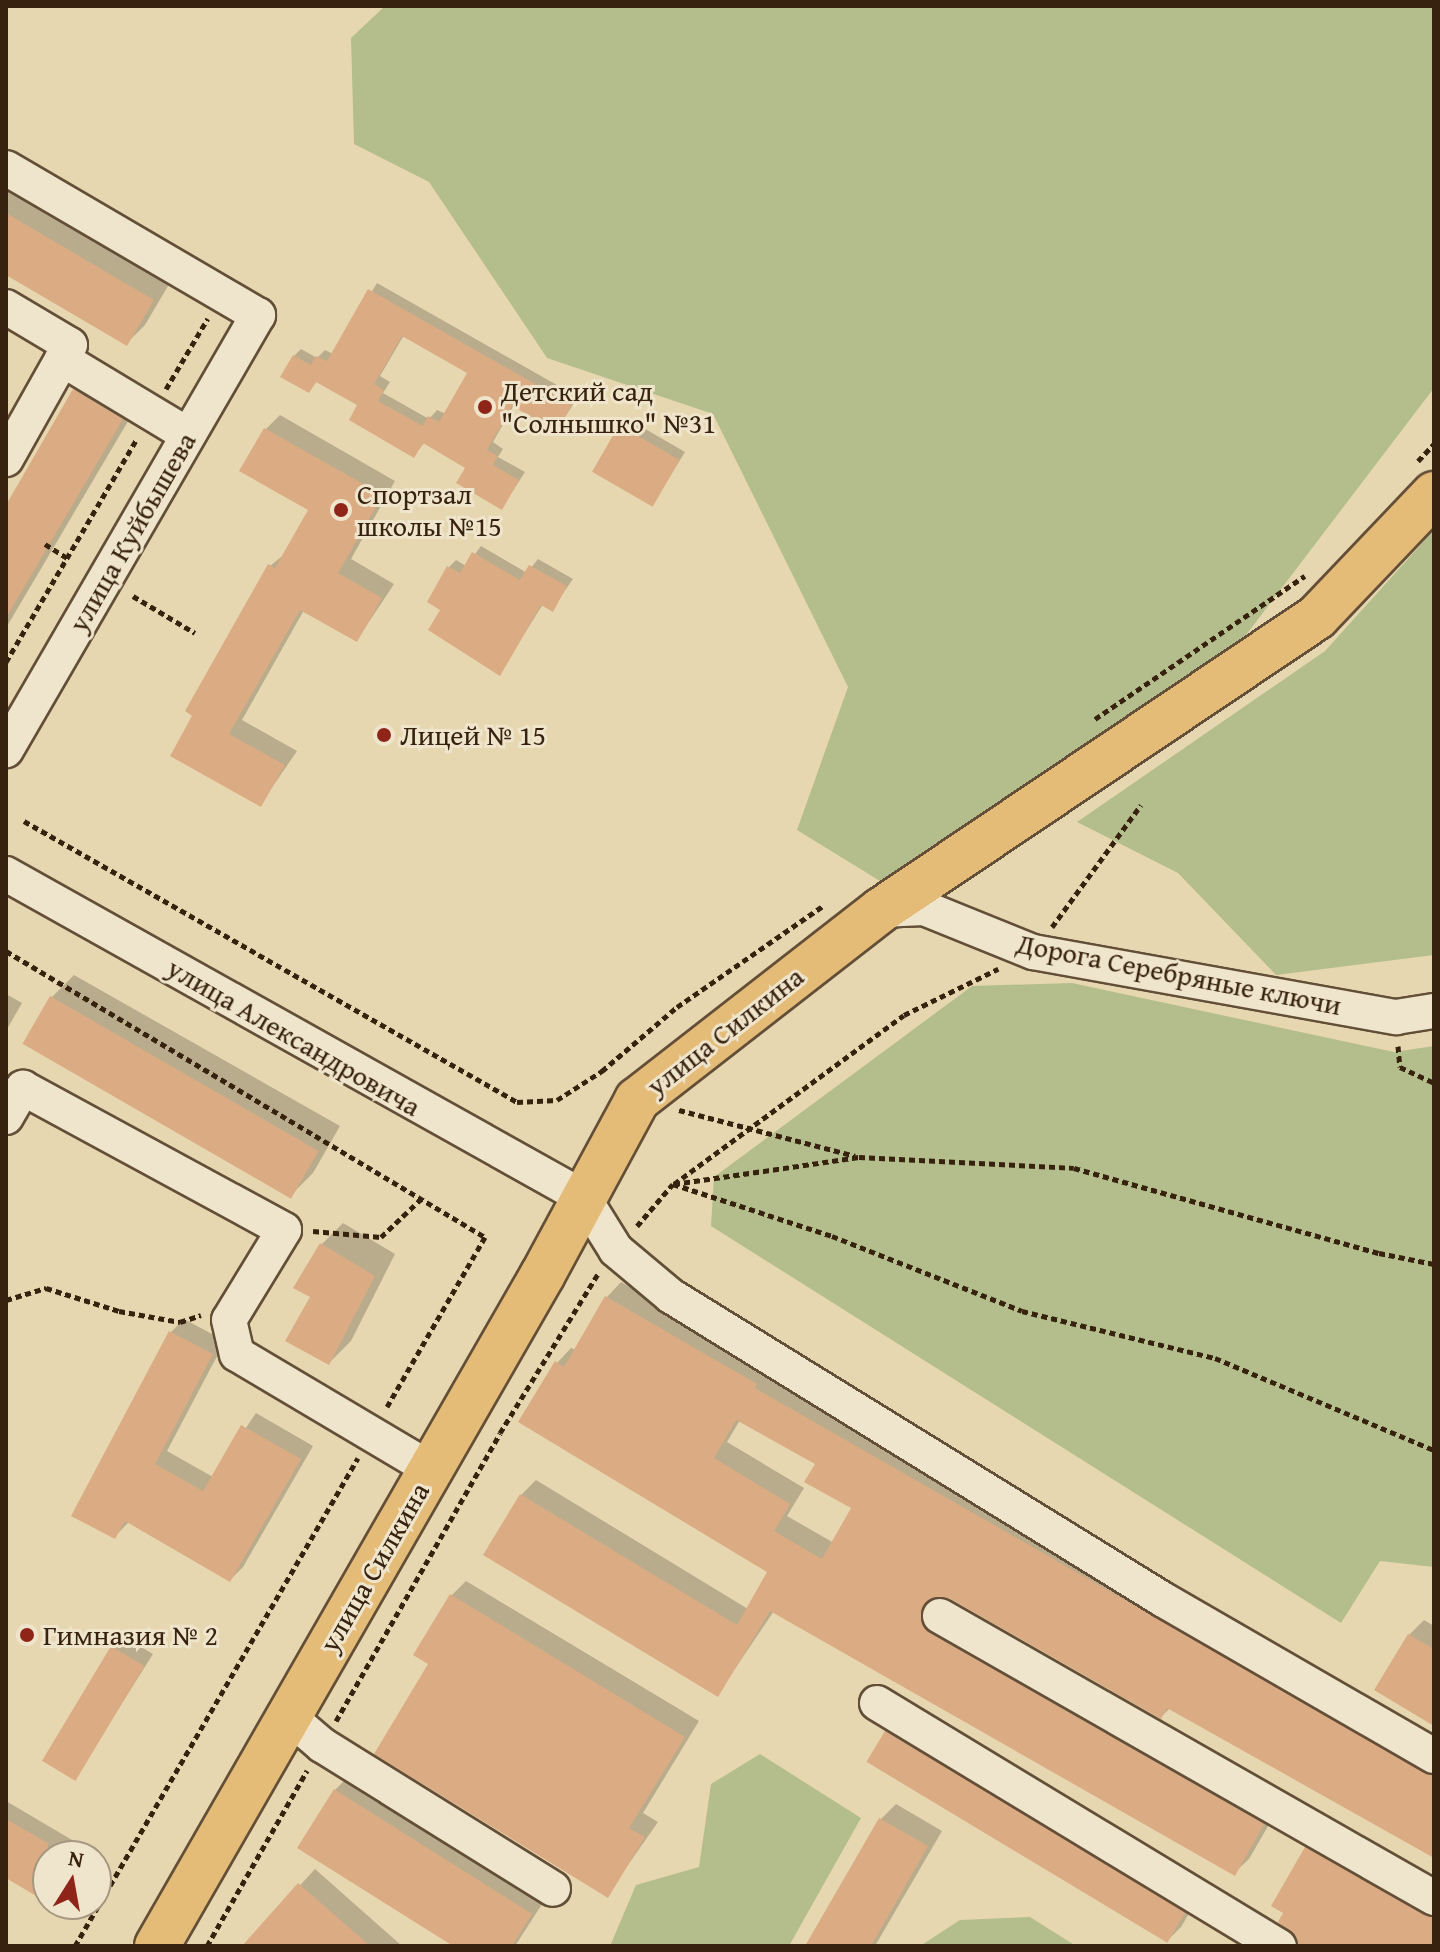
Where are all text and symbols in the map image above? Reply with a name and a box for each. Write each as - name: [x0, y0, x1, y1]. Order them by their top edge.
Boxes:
- place label: Детский сад "Солнышко" №31: [501, 374, 716, 440]
- marker: Детский сад "Солнышко" №31: [476, 398, 494, 416]
- street label: улица Куйбышева: [61, 426, 203, 638]
- place label: Спортзал школы №15: [357, 477, 502, 543]
- marker: Спортзал школы №15: [332, 501, 350, 519]
- place label: Лицей № 15: [400, 718, 546, 752]
- marker: Лицей № 15: [375, 726, 393, 744]
- street label: Дорога Серебряные ключи: [1014, 926, 1344, 1022]
- street label: улица Александровича: [161, 951, 427, 1123]
- street label: улица Силкина: [640, 959, 810, 1103]
- street label: улица Силкина: [312, 1476, 436, 1658]
- place label: Гимназия № 2: [43, 1618, 218, 1652]
- marker: Гимназия № 2: [18, 1626, 36, 1644]
- north arrow: [32, 1840, 112, 1920]
- text: N: [66, 1841, 86, 1876]

